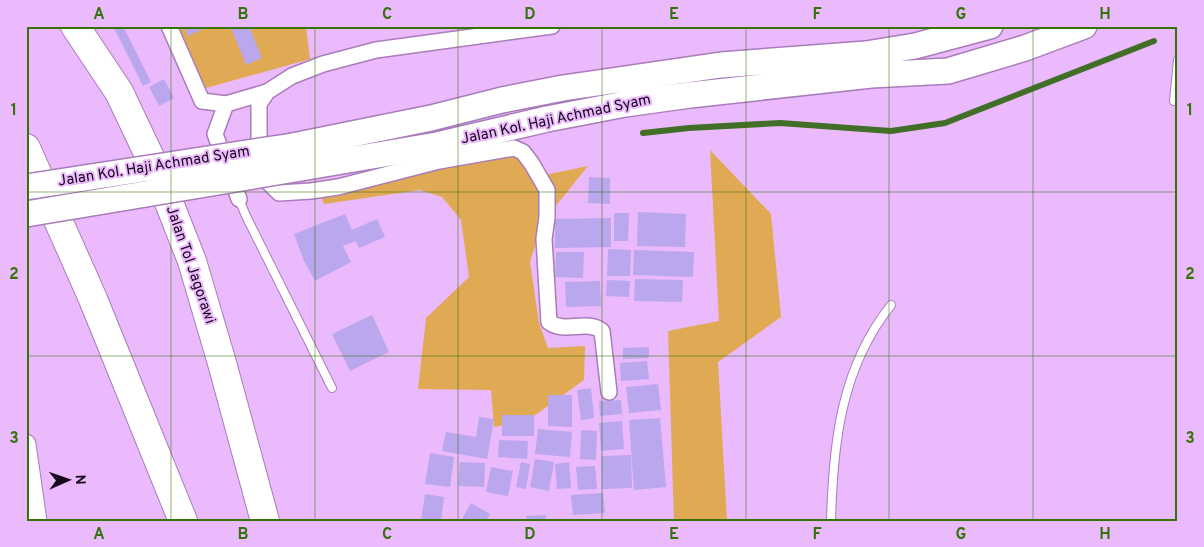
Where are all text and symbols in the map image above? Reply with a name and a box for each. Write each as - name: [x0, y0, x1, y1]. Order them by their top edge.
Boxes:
- text: A: [93, 5, 105, 25]
- text: B: [237, 5, 249, 25]
- text: C: [382, 5, 392, 25]
- text: D: [524, 5, 536, 25]
- text: E: [669, 5, 679, 25]
- text: F: [812, 5, 822, 25]
- text: G: [956, 5, 966, 25]
- text: H: [1099, 5, 1111, 25]
- street label: Jalan Kol. Haji Achmad Syam: [459, 91, 653, 149]
- text: 1: [11, 101, 17, 121]
- text: 1: [1187, 101, 1193, 121]
- street label: Jalan Kol. Haji Achmad Syam: [57, 142, 251, 192]
- street label: Jalan Tol Jagorawi: [161, 204, 219, 326]
- text: 2: [9, 265, 19, 285]
- text: 2: [1185, 265, 1195, 285]
- text: 3: [9, 429, 19, 449]
- text: 3: [1185, 429, 1195, 449]
- north arrow: [42, 454, 92, 504]
- text: N: [71, 474, 88, 485]
- text: A: [93, 525, 105, 545]
- text: B: [237, 525, 249, 545]
- text: C: [382, 525, 392, 545]
- text: D: [524, 525, 536, 545]
- text: E: [669, 525, 679, 545]
- text: F: [812, 525, 822, 545]
- text: G: [956, 525, 966, 545]
- text: H: [1099, 525, 1111, 545]

